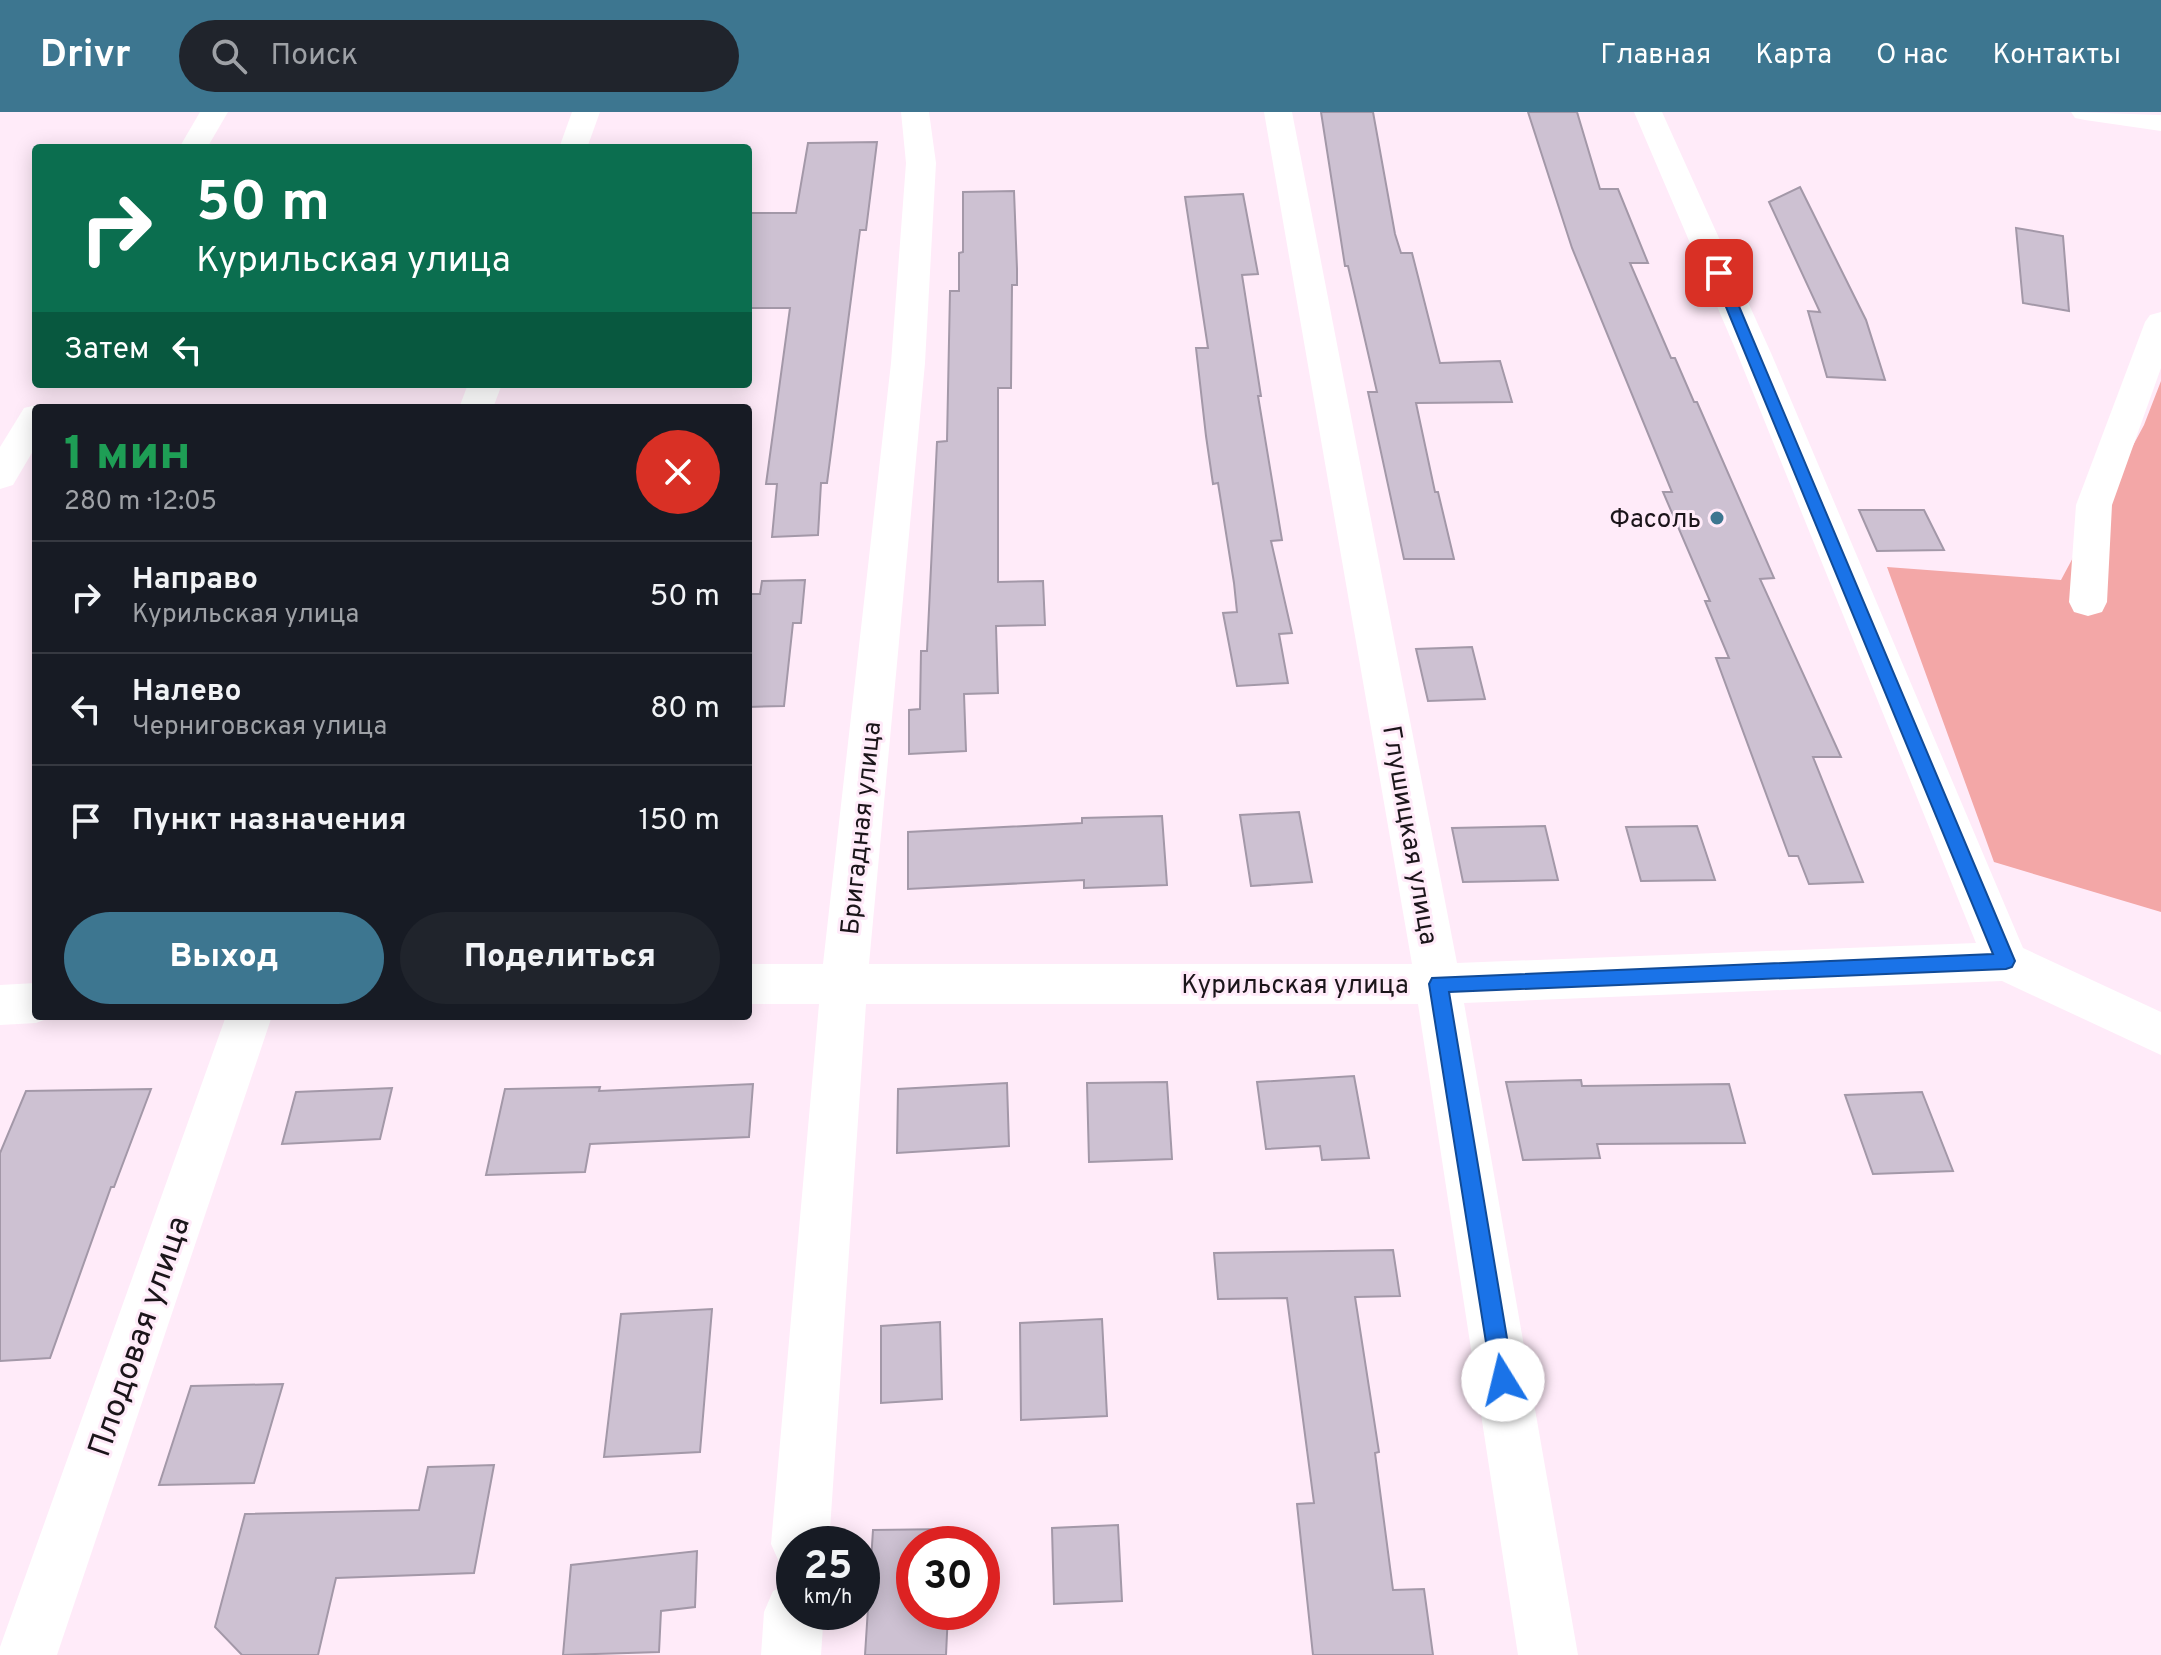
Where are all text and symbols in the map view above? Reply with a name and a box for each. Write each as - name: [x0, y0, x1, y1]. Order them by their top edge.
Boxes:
- search box: [179, 20, 739, 92]
- text: Drivr: [40, 32, 131, 81]
- icon: search: [207, 34, 251, 78]
- text: Поиск: [271, 38, 358, 75]
- text: Главная: [1600, 38, 1711, 74]
- text: Карта: [1755, 38, 1832, 74]
- text: О нас: [1876, 38, 1949, 74]
- text: Контакты: [1993, 38, 2121, 74]
- text: 50 m: [196, 170, 330, 240]
- icon: right: [64, 176, 168, 280]
- text: Курильская улица: [196, 239, 511, 285]
- pin: [1685, 239, 1753, 307]
- icon: arrive: [1697, 251, 1741, 295]
- icon: left: [165, 328, 209, 372]
- text: Затем: [64, 332, 149, 369]
- text: 1 мин: [64, 426, 191, 486]
- button: close: [636, 430, 720, 514]
- text: 280 m · 12:05: [64, 486, 217, 519]
- place label: Фасоль: [1610, 504, 1701, 537]
- marker: Фасоль: [1708, 509, 1726, 527]
- text: Направо: [132, 562, 258, 599]
- icon: right: [64, 575, 108, 619]
- text: 50 m: [650, 579, 720, 616]
- text: Курильская улица: [132, 599, 359, 632]
- text: Налево: [132, 674, 241, 711]
- icon: left: [64, 687, 108, 731]
- text: 80 m: [650, 691, 720, 728]
- text: Черниговская улица: [132, 711, 387, 744]
- street label: Бригадная улица: [835, 720, 890, 937]
- street label: Глушицкая улица: [1373, 723, 1444, 948]
- icon: arrive: [64, 799, 108, 843]
- text: Пункт назначения: [132, 803, 406, 840]
- text: 150 m: [639, 803, 720, 840]
- button: Выход: [64, 912, 384, 1004]
- button: Поделиться: [400, 912, 720, 1004]
- street label: Курильская улица: [1181, 970, 1409, 1003]
- street label: Плодовая улица: [81, 1211, 201, 1462]
- position arrow: [1461, 1338, 1545, 1422]
- speed limit sign: 30: [896, 1526, 1000, 1630]
- text: 25: [804, 1543, 852, 1593]
- text: km/h: [804, 1585, 852, 1611]

